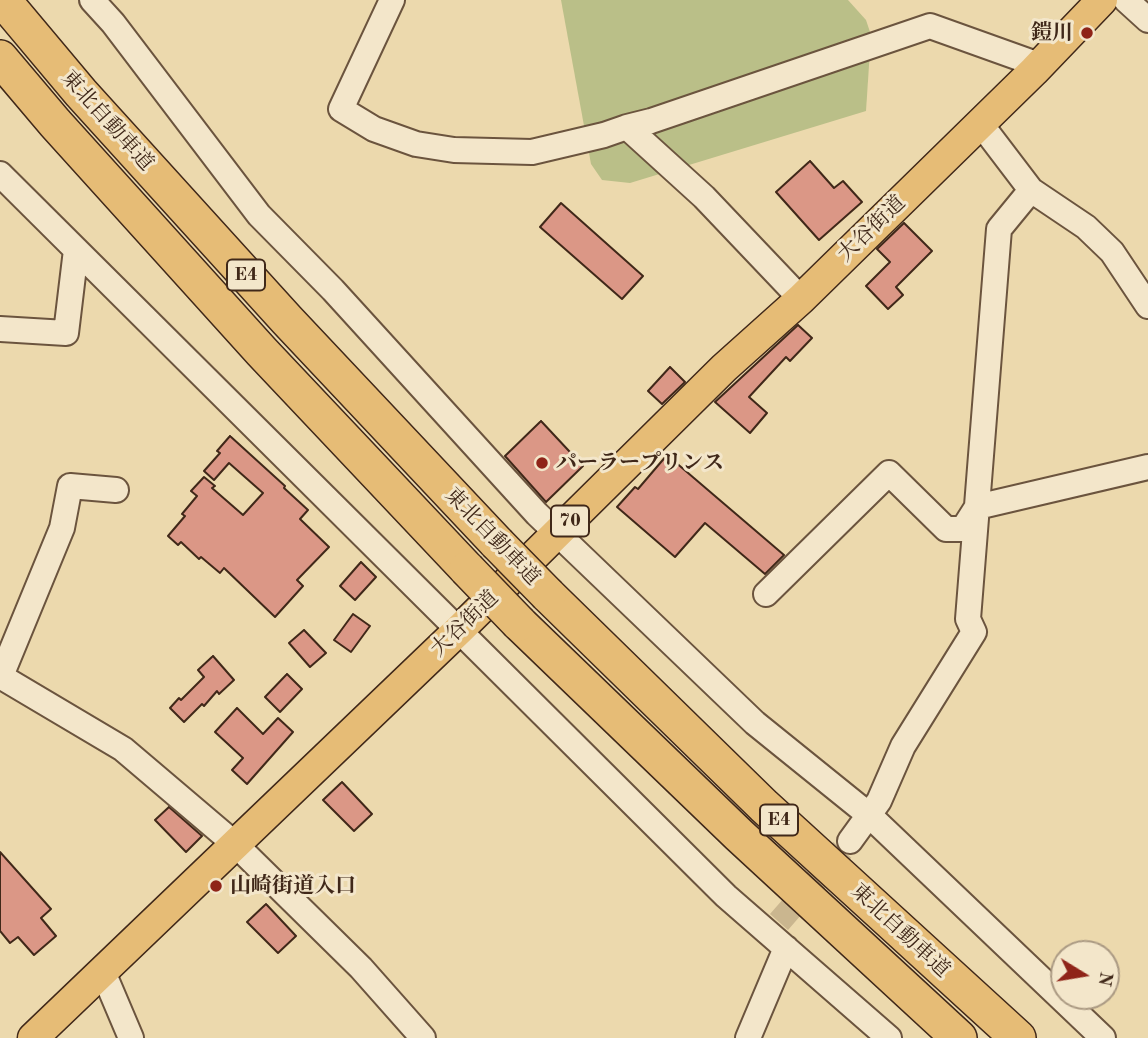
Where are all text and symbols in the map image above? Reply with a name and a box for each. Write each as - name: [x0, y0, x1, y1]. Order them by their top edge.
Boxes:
- place label: 鎧川: [1031, 20, 1073, 46]
- marker: 鎧川: [1079, 25, 1095, 41]
- street label: 東北自動車道: [55, 66, 159, 176]
- street label: 大谷街道: [833, 191, 911, 267]
- road number: E4: [227, 260, 265, 290]
- place label: パーラープリンス: [556, 450, 724, 476]
- marker: パーラープリンス: [534, 455, 550, 471]
- street label: 東北自動車道: [439, 483, 545, 591]
- road number: 70: [551, 506, 589, 536]
- street label: 大谷街道: [426, 586, 504, 662]
- road number: E4: [760, 804, 798, 835]
- place label: 山崎街道入口: [230, 873, 356, 899]
- marker: 山崎街道入口: [208, 878, 224, 894]
- street label: 東北自動車道: [845, 879, 955, 983]
- north arrow: [1050, 940, 1120, 1010]
- text: N: [1093, 970, 1115, 988]

